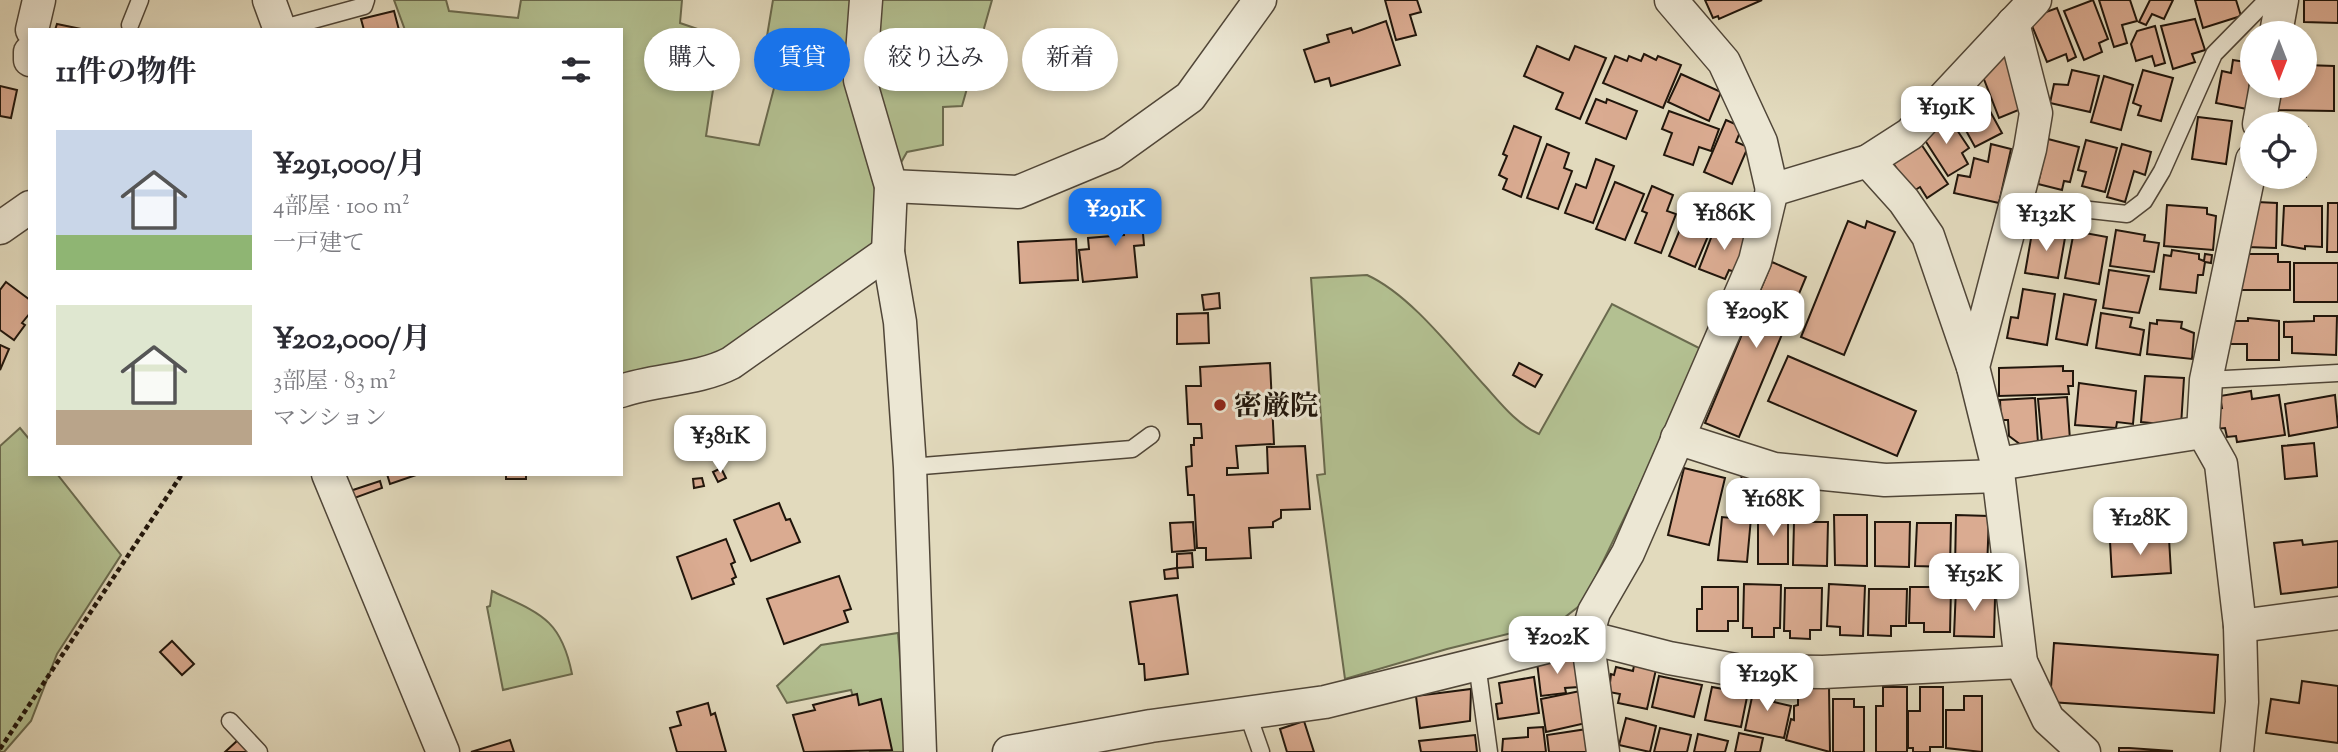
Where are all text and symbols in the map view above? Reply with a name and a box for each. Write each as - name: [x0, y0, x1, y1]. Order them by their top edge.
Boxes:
- north arrow: [2240, 21, 2317, 98]
- map controls: [2240, 21, 2317, 189]
- chip: 購入: [644, 28, 740, 91]
- chip: 賃貸: [754, 28, 850, 91]
- chip: 絞り込み: [864, 28, 1008, 91]
- chip: 新着: [1022, 28, 1118, 91]
- icon: filters: [557, 51, 595, 89]
- text: 11件の物件: [56, 52, 196, 95]
- pin: ¥191K: [1897, 86, 1995, 146]
- text: ¥191K: [1917, 92, 1975, 125]
- button: locate: [2240, 112, 2317, 189]
- text: ¥291,000/月: [273, 144, 426, 187]
- icon: home: [112, 158, 196, 242]
- pin: ¥291K: [1066, 188, 1164, 248]
- text: 4部屋 · 100 m²: [273, 191, 410, 224]
- pin: ¥186K: [1675, 192, 1773, 252]
- text: ¥291K: [1085, 194, 1146, 227]
- pin: ¥132K: [1997, 194, 2095, 253]
- text: ¥186K: [1693, 198, 1755, 231]
- text: ¥132K: [2016, 199, 2076, 232]
- text: 一戸建て: [273, 228, 365, 261]
- pin: ¥209K: [1707, 290, 1805, 350]
- text: ¥209K: [1723, 296, 1789, 329]
- text: ¥202,000/月: [273, 319, 431, 362]
- icon: home: [112, 333, 196, 417]
- text: 3部屋 · 83 m²: [273, 366, 396, 399]
- place label: 密厳院: [1234, 388, 1318, 428]
- marker: 密厳院: [1212, 397, 1228, 413]
- text: マンション: [273, 403, 387, 436]
- pin: ¥381K: [671, 416, 769, 475]
- text: ¥381K: [690, 421, 750, 454]
- pin: ¥168K: [1724, 478, 1822, 538]
- text: ¥168K: [1742, 484, 1804, 517]
- pin: ¥128K: [2091, 498, 2189, 557]
- text: ¥128K: [2109, 503, 2171, 536]
- pin: ¥152K: [1925, 554, 2023, 613]
- text: ¥152K: [1945, 559, 2003, 592]
- pin: ¥202K: [1508, 616, 1606, 676]
- text: ¥202K: [1525, 622, 1589, 655]
- pin: ¥129K: [1718, 654, 1816, 713]
- text: ¥129K: [1736, 659, 1798, 692]

